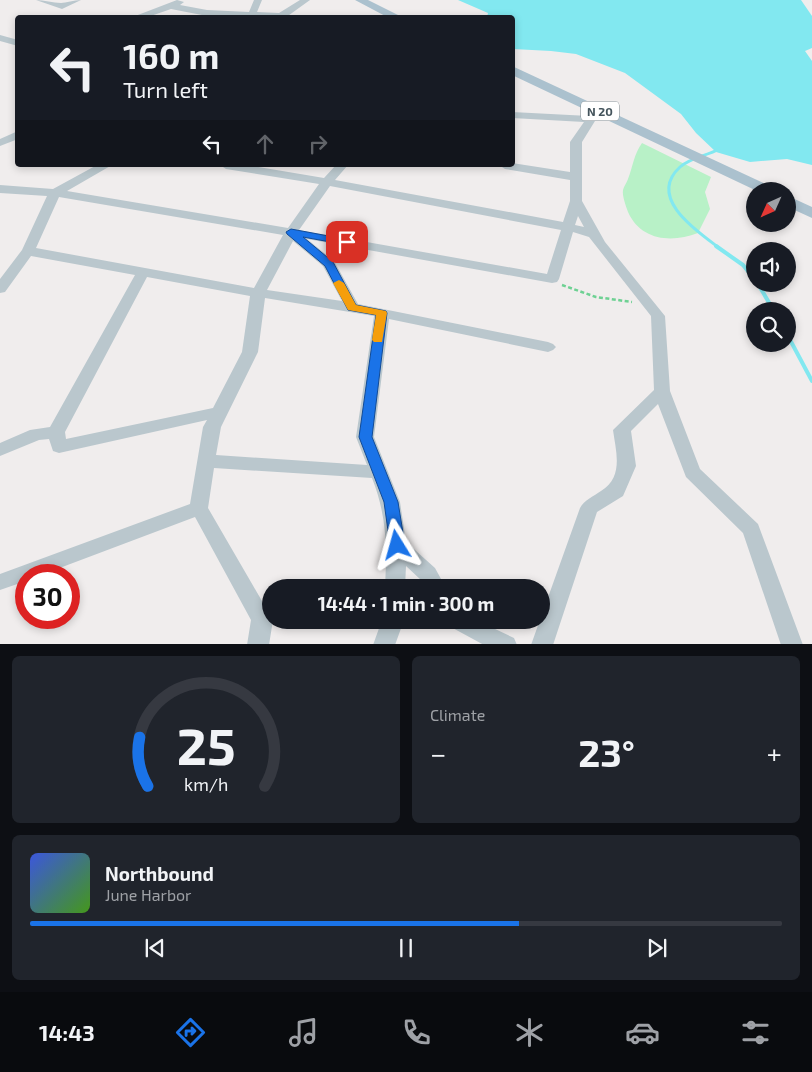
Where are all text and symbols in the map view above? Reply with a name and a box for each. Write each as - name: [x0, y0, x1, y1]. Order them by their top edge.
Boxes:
- text: 160 m: [123, 34, 219, 76]
- icon: left: [40, 35, 105, 100]
- text: Turn left: [123, 76, 208, 102]
- road number: N 20: [581, 102, 619, 120]
- icon: left: [198, 130, 226, 158]
- icon: ahead: [251, 130, 279, 158]
- icon: right: [304, 130, 332, 158]
- north arrow: [746, 182, 796, 232]
- map controls: [746, 182, 796, 352]
- pin: [326, 221, 368, 263]
- icon: arrive: [333, 228, 361, 256]
- button: sound: [746, 242, 796, 292]
- button: search: [746, 302, 796, 352]
- position arrow: [370, 518, 422, 570]
- speed limit sign: 30: [15, 564, 80, 629]
- text: 14:44 · 1 min · 300 m: [318, 592, 494, 615]
- text: Climate: [430, 705, 485, 724]
- text: 25: [177, 713, 235, 775]
- text: 23°: [578, 729, 635, 775]
- text: −: [430, 736, 446, 770]
- text: +: [767, 736, 782, 770]
- text: km/h: [184, 773, 228, 795]
- text: Northbound: [105, 862, 214, 885]
- text: June Harbor: [105, 885, 192, 904]
- icon: previous: [141, 934, 169, 962]
- icon: pause: [392, 934, 420, 962]
- icon: next: [643, 934, 671, 962]
- icon: directions: [173, 1015, 208, 1050]
- icon: music: [286, 1015, 321, 1050]
- icon: phone: [399, 1015, 434, 1050]
- icon: climate: [512, 1015, 547, 1050]
- icon: car: [625, 1015, 660, 1050]
- icon: filters: [738, 1015, 773, 1050]
- text: 14:43: [39, 1019, 95, 1045]

